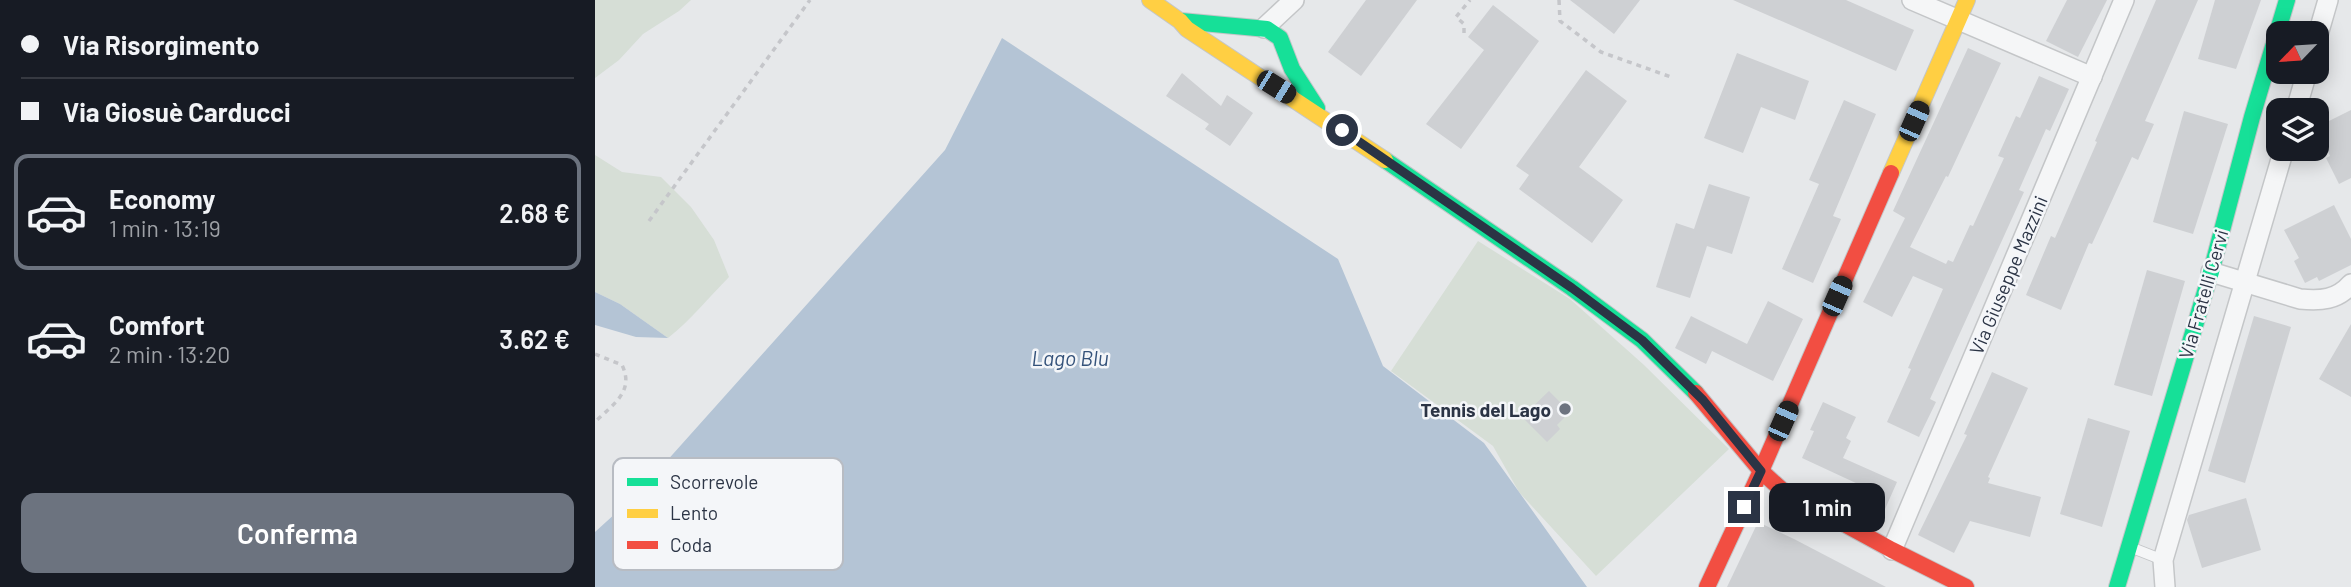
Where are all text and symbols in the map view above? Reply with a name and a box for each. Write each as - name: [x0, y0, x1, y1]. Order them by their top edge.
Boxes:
- north arrow: [2266, 21, 2329, 84]
- map controls: [2266, 21, 2329, 161]
- text: Via Risorgimento: [63, 29, 260, 60]
- car: [1253, 67, 1300, 107]
- text: Via Giosuè Carducci: [63, 96, 291, 127]
- car: [1896, 98, 1933, 144]
- button: layers: [2266, 98, 2329, 161]
- route start: [1326, 114, 1358, 146]
- icon: car: [25, 181, 88, 244]
- text: Economy: [109, 183, 215, 214]
- street label: Via Giuseppe Mazzini: [1964, 192, 2052, 358]
- text: 2.68 €: [499, 197, 570, 228]
- text: 1 min · 13:19: [109, 214, 221, 242]
- street label: Via Fratelli Cervi: [2174, 227, 2232, 361]
- car: [1819, 273, 1856, 319]
- icon: car: [25, 307, 88, 370]
- text: Comfort: [109, 309, 205, 340]
- text: 3.62 €: [499, 323, 570, 354]
- text: 2 min · 13:20: [109, 340, 230, 368]
- water label: Lago Blu: [1031, 345, 1109, 370]
- place label: Tennis del Lago: [1421, 398, 1551, 421]
- car: [1765, 398, 1802, 444]
- marker: Tennis del Lago: [1557, 401, 1573, 417]
- legend: [613, 458, 843, 570]
- text: Scorrevole: [670, 470, 758, 493]
- callout: 1 min: [1769, 482, 1884, 532]
- route end: [1728, 491, 1760, 523]
- button: Conferma: [21, 493, 574, 573]
- text: 1 min: [1802, 493, 1852, 521]
- text: Lento: [670, 501, 718, 524]
- text: Coda: [670, 533, 712, 556]

